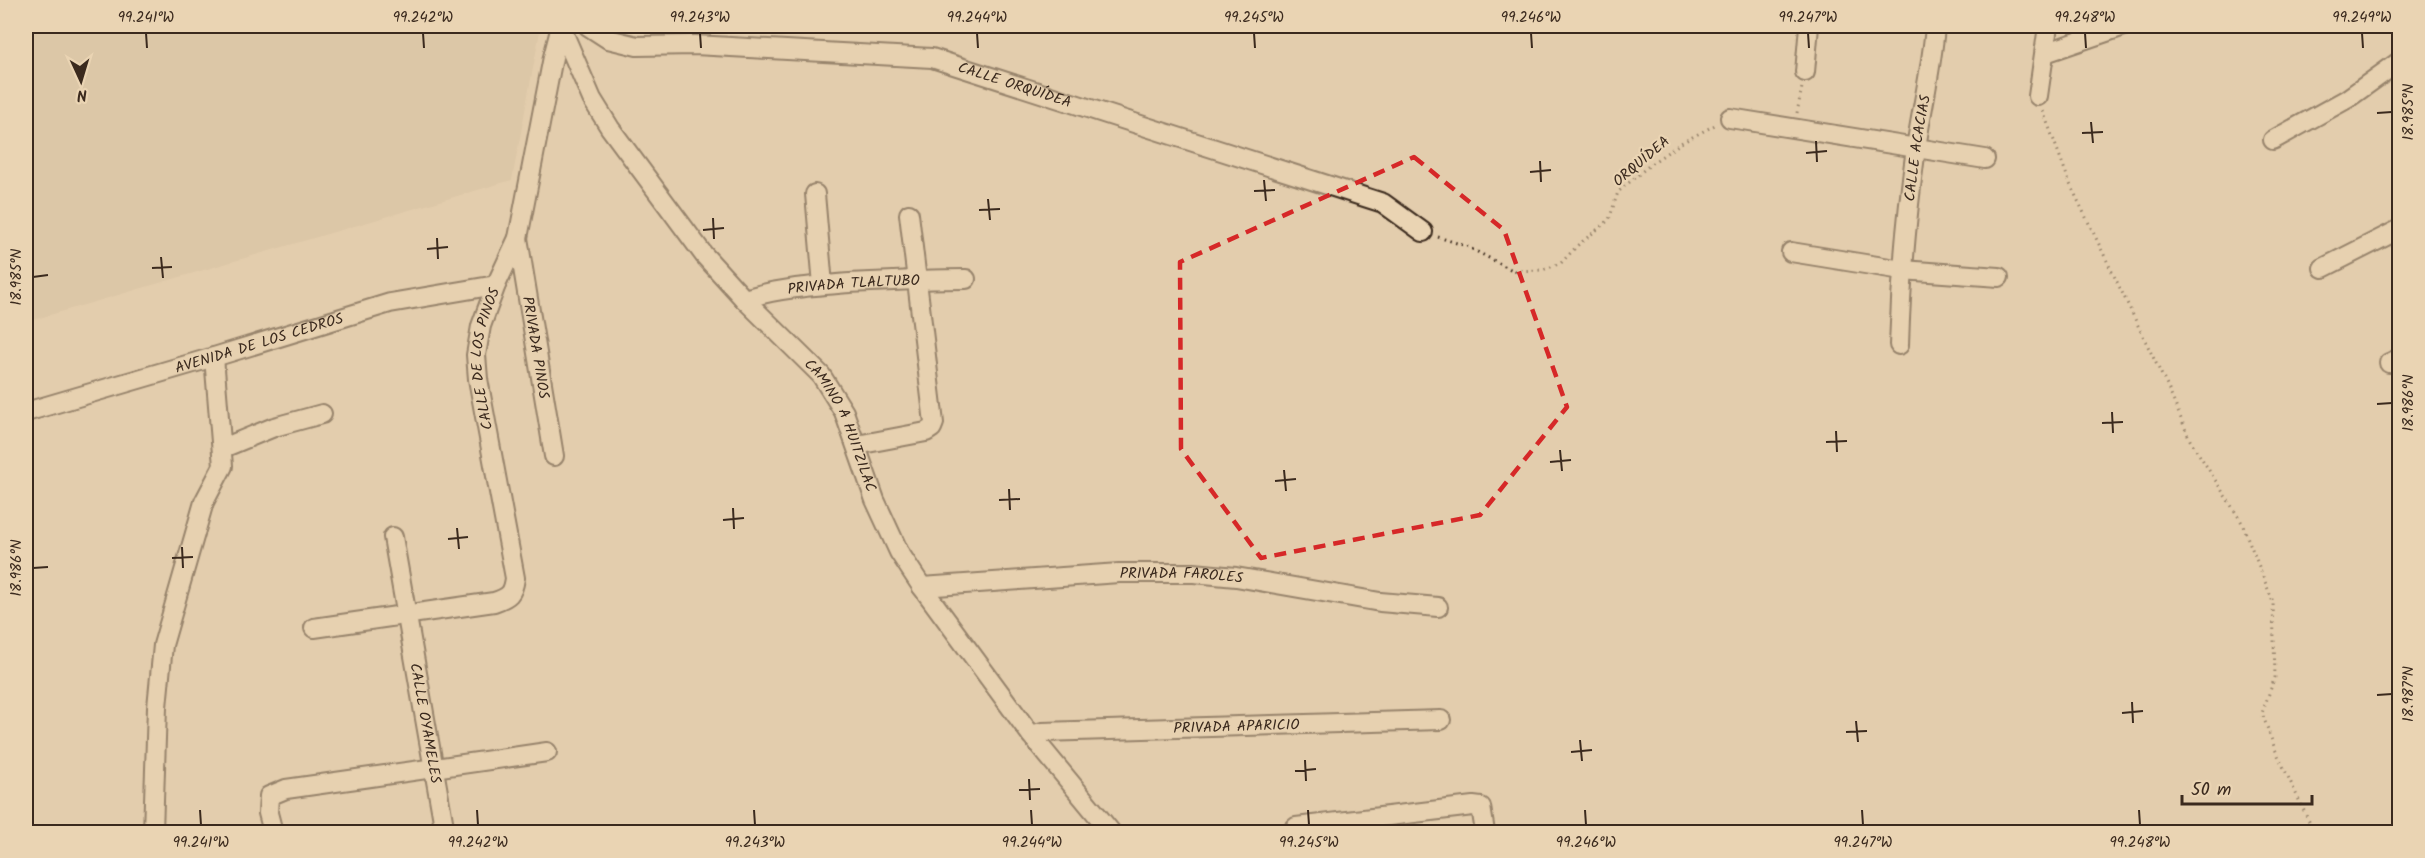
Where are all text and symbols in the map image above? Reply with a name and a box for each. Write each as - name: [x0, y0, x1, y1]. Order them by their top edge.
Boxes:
- text: 99.241°W: [118, 6, 175, 30]
- text: 99.242°W: [393, 6, 454, 30]
- text: 99.243°W: [670, 6, 731, 30]
- text: 99.244°W: [947, 6, 1007, 30]
- text: 99.245°W: [1224, 6, 1284, 30]
- text: 99.246°W: [1501, 6, 1561, 30]
- text: 99.247°W: [1779, 6, 1838, 30]
- text: 99.248°W: [2054, 6, 2116, 30]
- text: 99.249°W: [2332, 6, 2392, 30]
- north arrow: [51, 51, 111, 111]
- street label: CALLE ORQUÍDEA: [955, 56, 1074, 115]
- text: N: [76, 82, 88, 107]
- text: 18.985°N: [2397, 84, 2421, 140]
- street label: CALLE ACACIAS: [1898, 93, 1938, 203]
- street label: ORQUÍDEA: [1608, 130, 1676, 193]
- text: 18.985°N: [5, 249, 29, 305]
- street label: PRIVADA TLALTUBO: [786, 269, 920, 302]
- street label: CALLE DE LOS PINOS: [465, 284, 507, 432]
- street label: PRIVADA PINOS: [515, 295, 555, 401]
- street label: AVENIDA DE LOS CEDROS: [172, 307, 346, 381]
- street label: CAMINO A HUITZILAC: [798, 353, 882, 495]
- text: 18.986°N: [2397, 374, 2421, 432]
- text: 18.986°N: [5, 539, 29, 597]
- street label: PRIVADA FAROLES: [1120, 562, 1245, 591]
- street label: CALLE OYAMELES: [402, 661, 447, 785]
- text: 18.987°N: [2397, 666, 2421, 722]
- street label: PRIVADA APARICIO: [1173, 713, 1300, 741]
- scale bar: [2182, 768, 2312, 806]
- text: 50 m: [2191, 776, 2231, 805]
- text: 99.241°W: [173, 831, 230, 855]
- text: 99.242°W: [448, 831, 509, 855]
- text: 99.243°W: [725, 831, 786, 855]
- text: 99.244°W: [1002, 831, 1062, 855]
- text: 99.245°W: [1279, 831, 1339, 855]
- text: 99.246°W: [1556, 831, 1616, 855]
- text: 99.247°W: [1834, 831, 1893, 855]
- text: 99.248°W: [2109, 831, 2171, 855]

